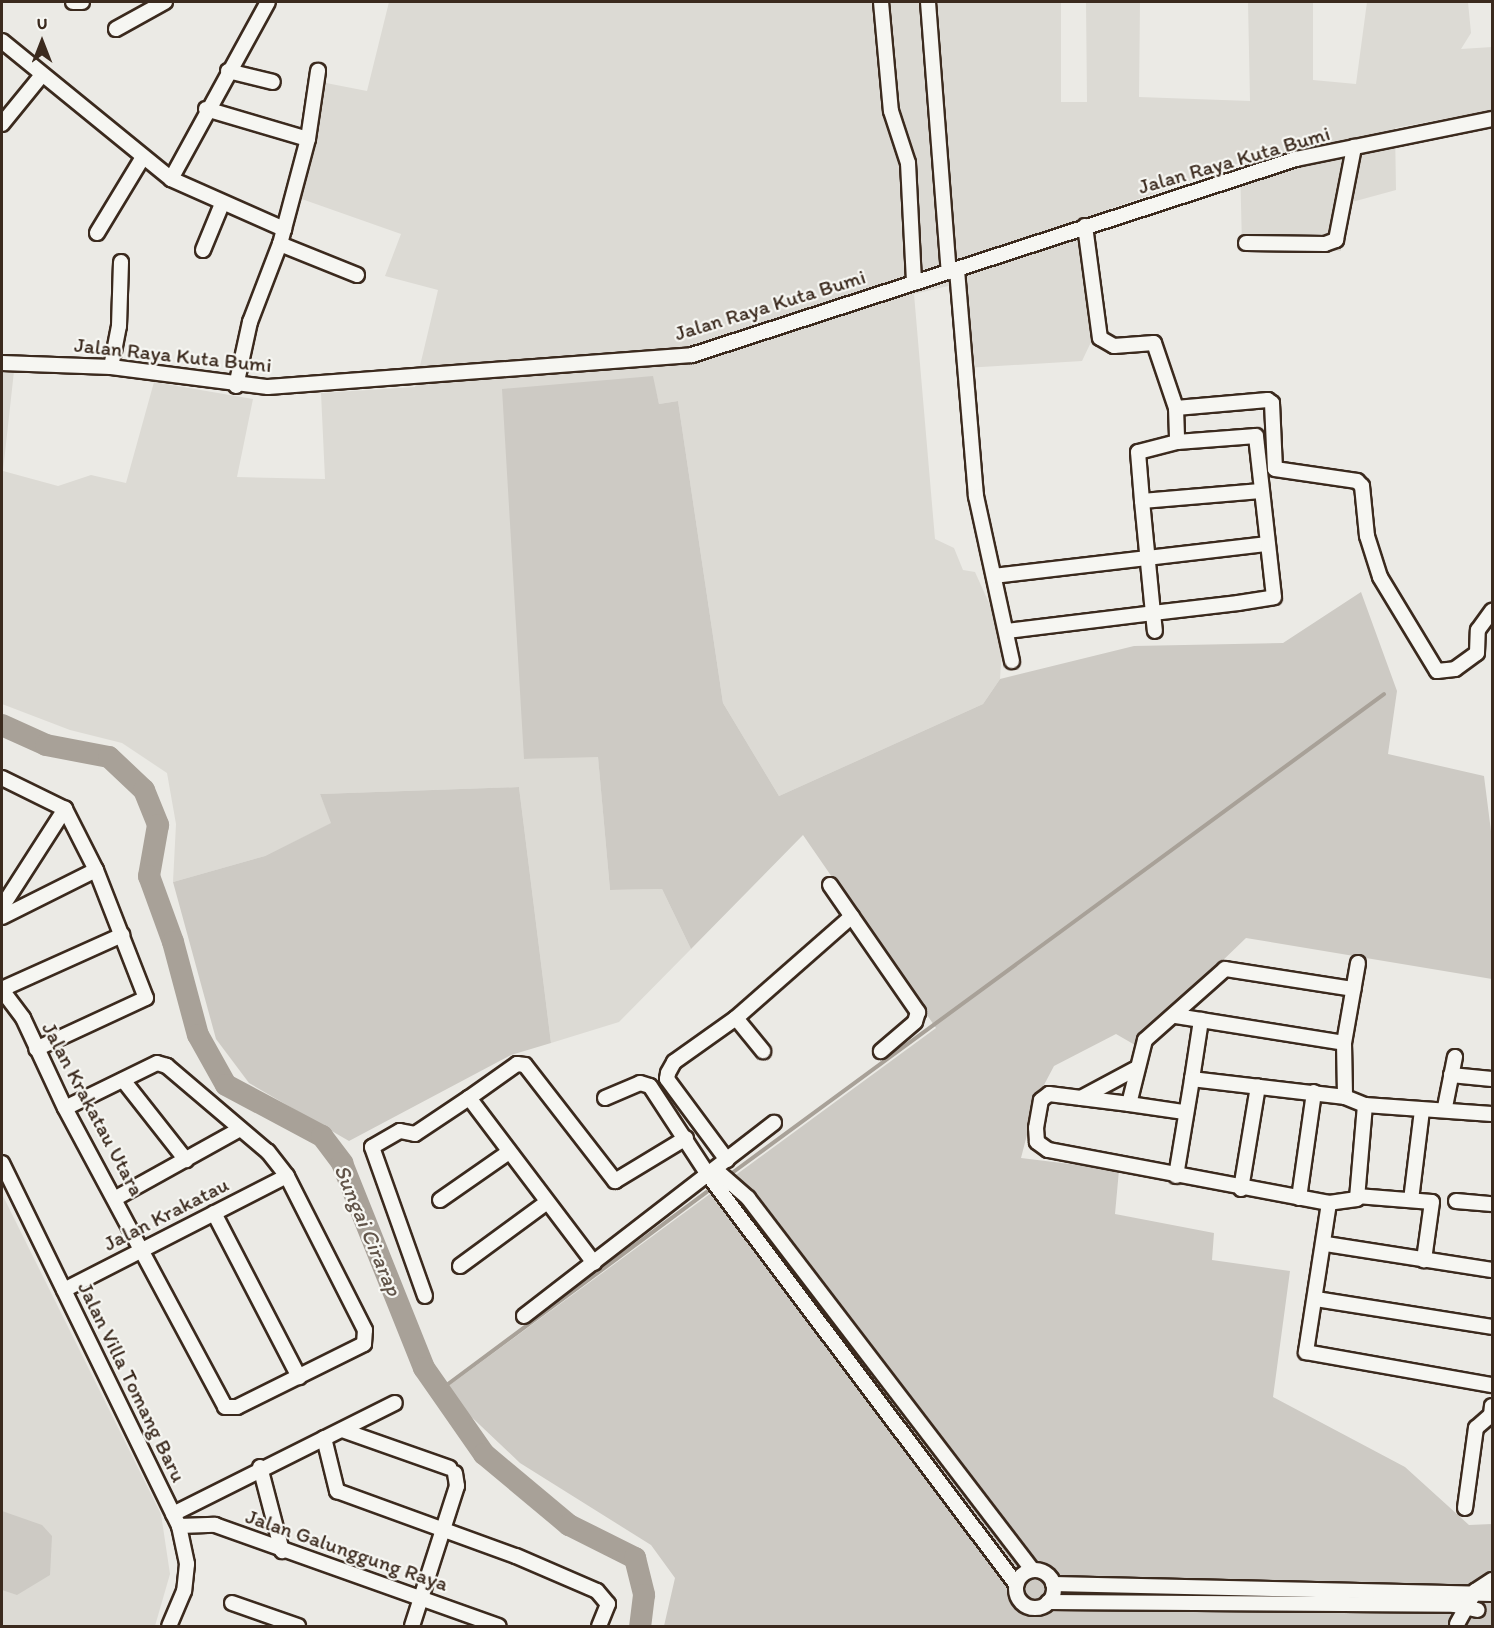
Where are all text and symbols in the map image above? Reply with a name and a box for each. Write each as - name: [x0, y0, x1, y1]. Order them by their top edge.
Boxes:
- north arrow: [12, 12, 72, 72]
- text: U: [37, 14, 47, 33]
- street label: Jalan Raya Kuta Bumi: [1136, 121, 1332, 199]
- street label: Jalan Raya Kuta Bumi: [672, 264, 868, 346]
- street label: Jalan Raya Kuta Bumi: [74, 332, 272, 378]
- street label: Jalan Krakatau Utara: [37, 1018, 149, 1200]
- water label: Sungai Cirarap: [328, 1160, 408, 1300]
- street label: Jalan Krakatau: [99, 1172, 233, 1256]
- street label: Jalan Villa Tomang Baru: [73, 1279, 191, 1485]
- street label: Jalan Galunggung Raya: [243, 1504, 451, 1596]

